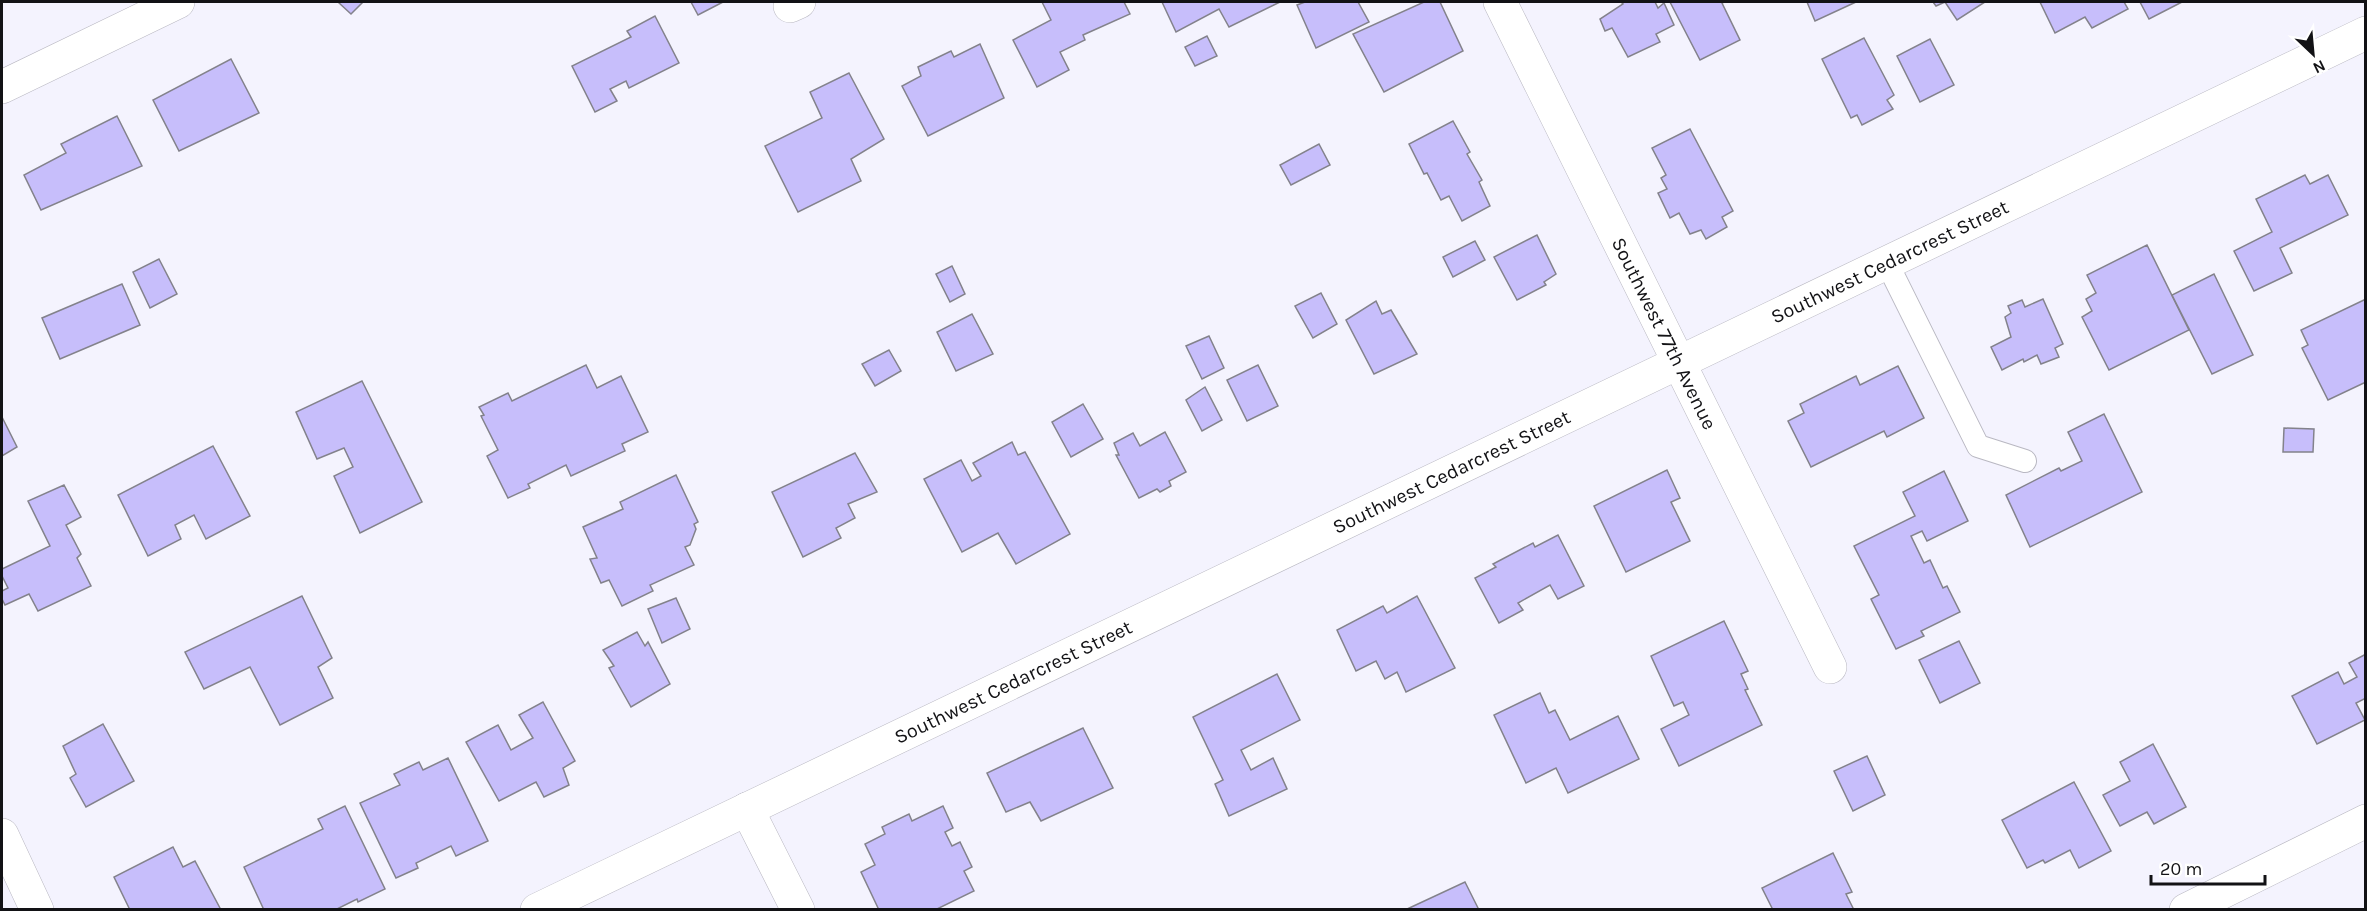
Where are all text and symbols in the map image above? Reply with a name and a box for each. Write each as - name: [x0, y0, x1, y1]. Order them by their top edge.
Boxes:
- north arrow: [2283, 24, 2343, 84]
- text: N: [2310, 56, 2329, 78]
- street label: Southwest Cedarcrest Street: [1767, 195, 2013, 329]
- street label: Southwest 77th Avenue: [1607, 234, 1721, 433]
- street label: Southwest Cedarcrest Street: [1329, 405, 1574, 539]
- street label: Southwest Cedarcrest Street: [891, 615, 1136, 749]
- scale bar: [2151, 848, 2265, 886]
- text: 20 m: [2160, 858, 2202, 880]

